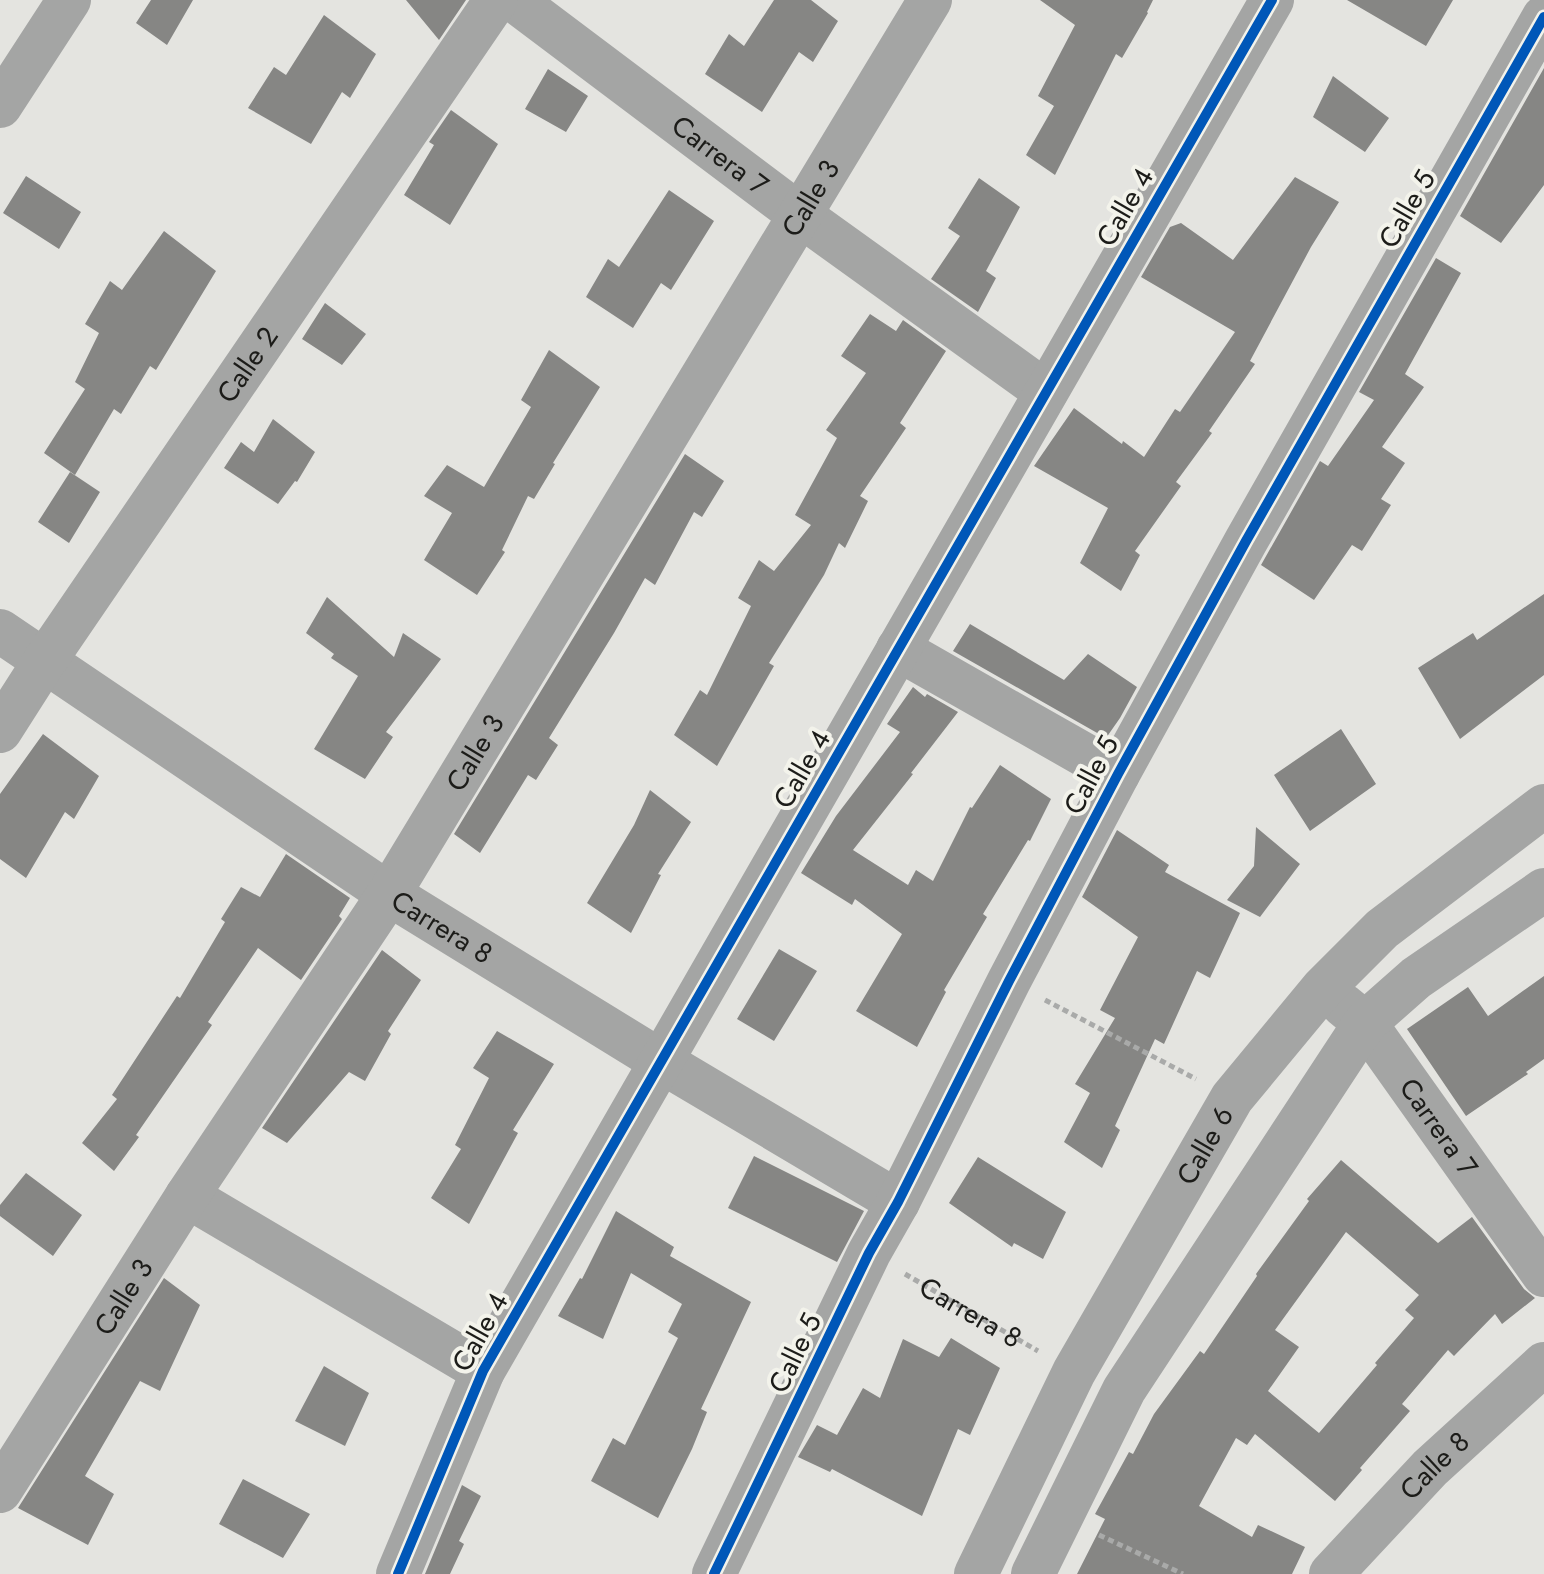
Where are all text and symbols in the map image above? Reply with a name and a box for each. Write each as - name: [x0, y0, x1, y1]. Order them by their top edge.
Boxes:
- street label: Carrera 7: [663, 105, 778, 205]
- street label: Calle 3: [771, 152, 849, 245]
- street label: Calle 4: [1086, 160, 1164, 254]
- street label: Calle 5: [1368, 162, 1446, 256]
- street label: Calle 2: [206, 318, 288, 411]
- street label: Calle 3: [435, 706, 514, 799]
- street label: Calle 4: [763, 722, 841, 816]
- street label: Calle 5: [1053, 728, 1129, 822]
- street label: Carrera 8: [383, 880, 501, 974]
- street label: Carrera 7: [1390, 1069, 1488, 1185]
- street label: Calle 6: [1166, 1099, 1243, 1192]
- street label: Calle 3: [83, 1250, 163, 1343]
- street label: Carrera 8: [912, 1266, 1030, 1358]
- street label: Calle 4: [442, 1285, 518, 1379]
- street label: Calle 5: [758, 1306, 832, 1400]
- street label: Calle 8: [1390, 1421, 1478, 1509]

